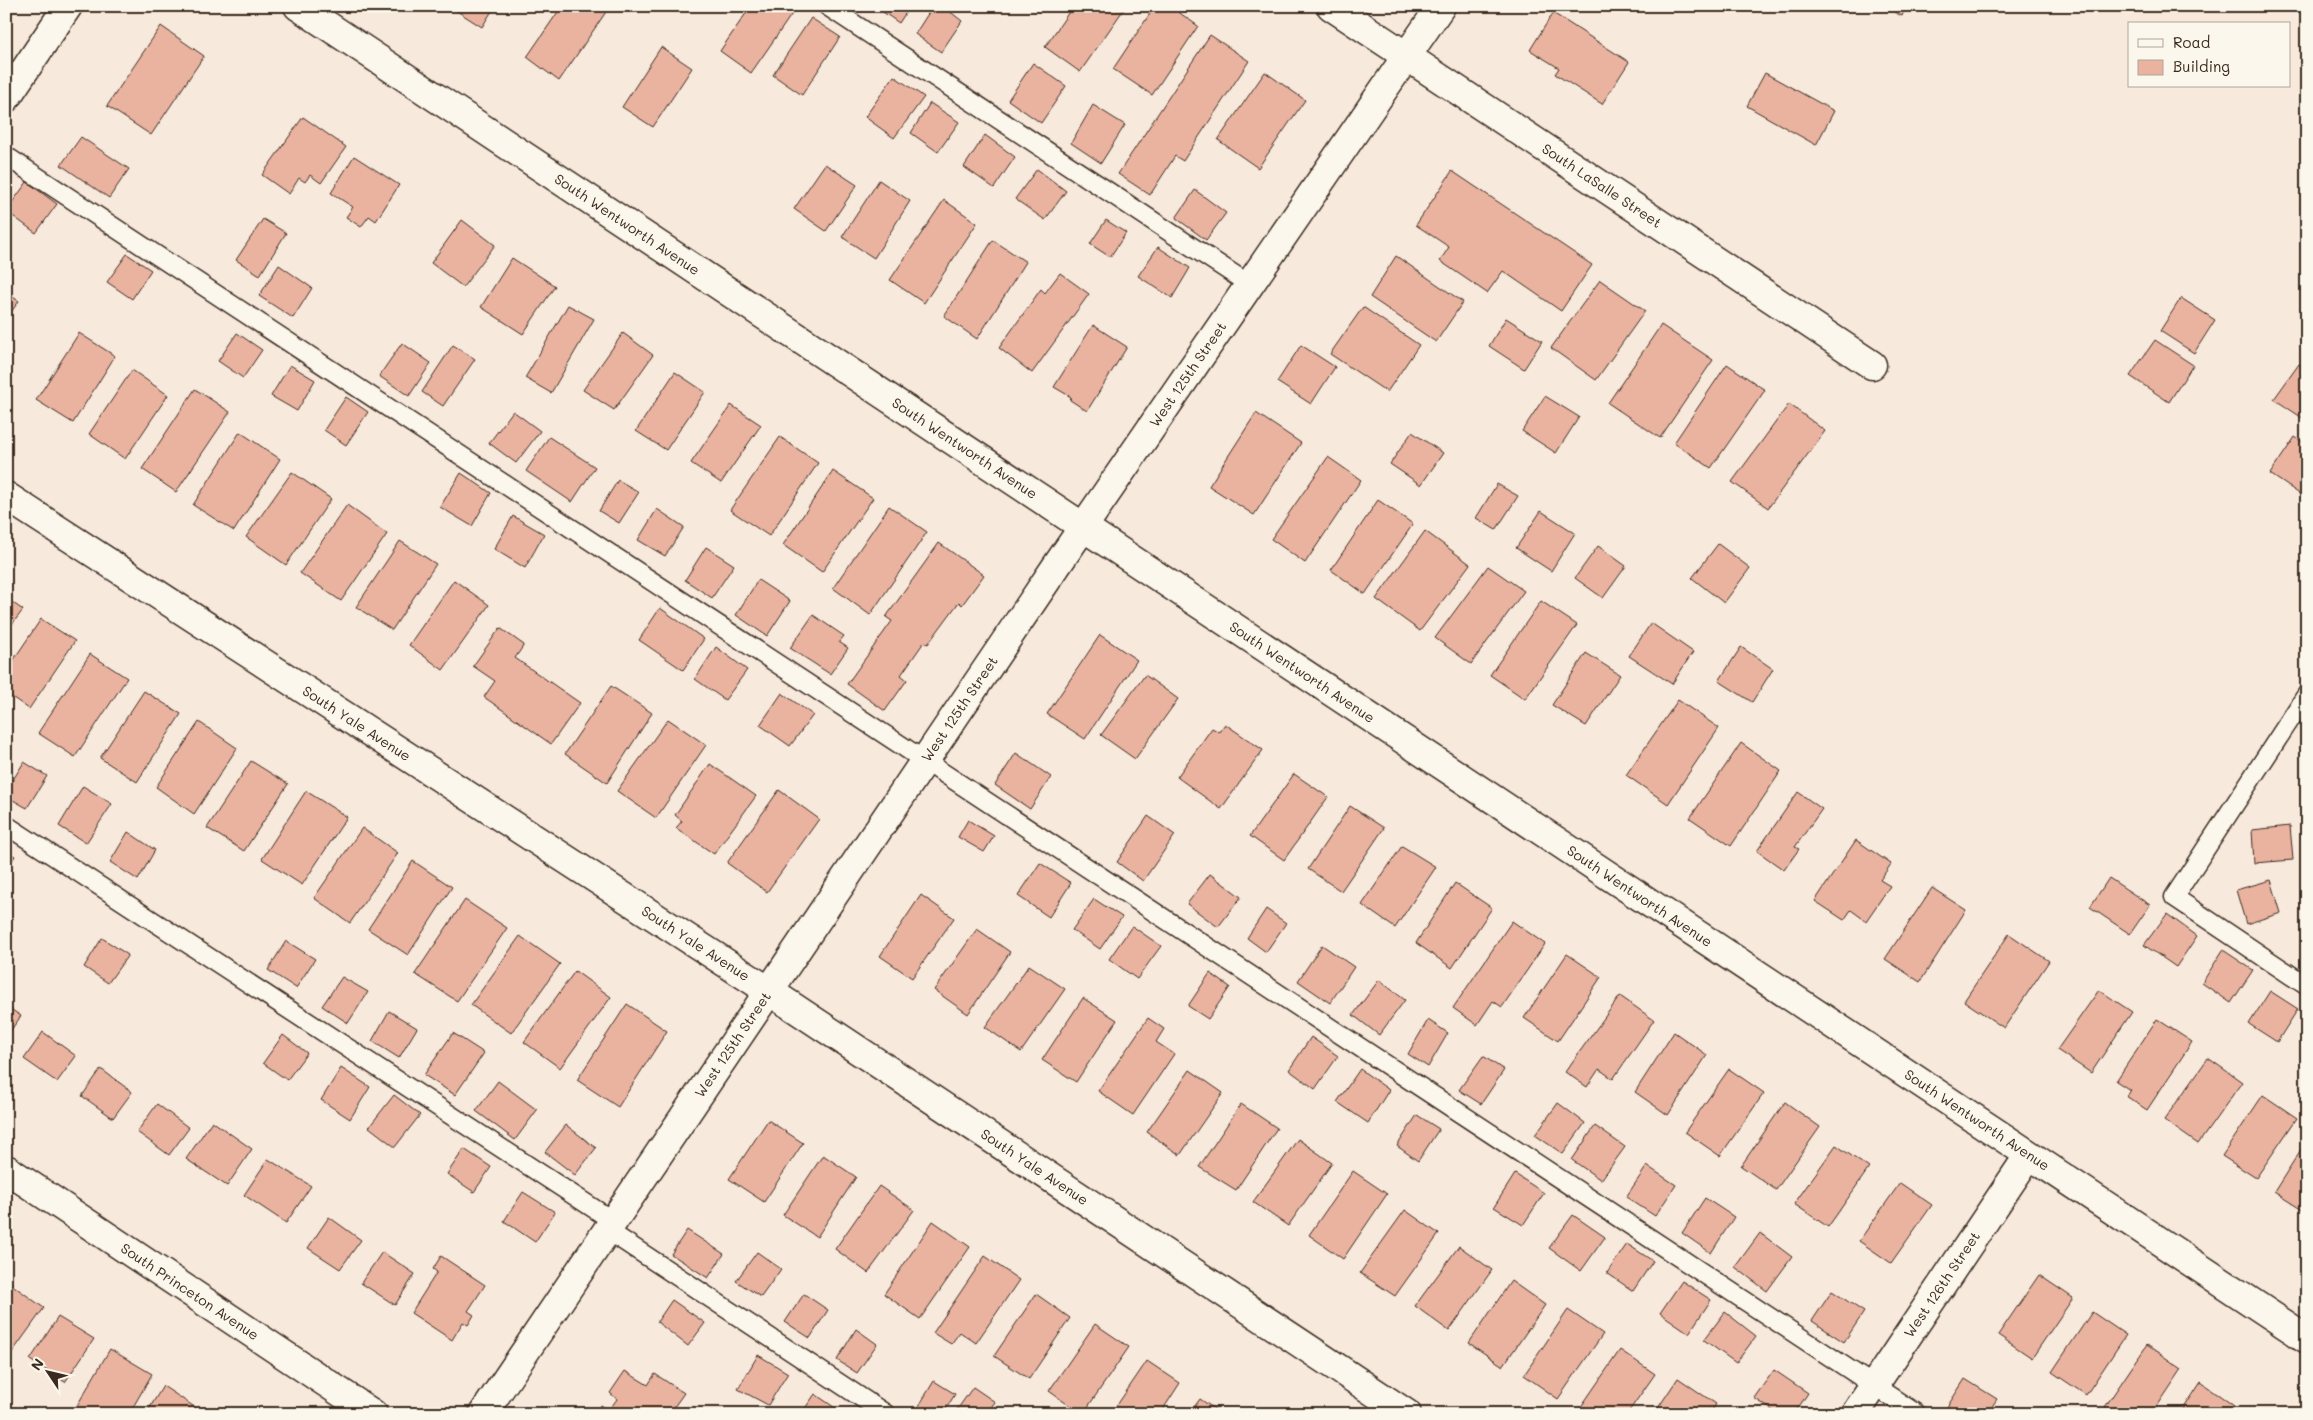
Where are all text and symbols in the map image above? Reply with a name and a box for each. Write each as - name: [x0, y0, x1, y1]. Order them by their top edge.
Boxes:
- legend: [2128, 22, 2290, 88]
- text: Road: [2173, 32, 2210, 52]
- text: Building: [2173, 56, 2230, 76]
- street label: South LaSalle Street: [1539, 139, 1666, 232]
- street label: South Wentworth Avenue: [551, 169, 704, 279]
- street label: West 125th Street: [1145, 318, 1230, 431]
- street label: South Wentworth Avenue: [889, 393, 1041, 503]
- street label: South Wentworth Avenue: [1226, 617, 1379, 727]
- street label: West 125th Street: [917, 652, 1002, 765]
- street label: South Yale Avenue: [299, 681, 415, 765]
- street label: South Wentworth Avenue: [1563, 841, 1716, 951]
- street label: South Yale Avenue: [638, 901, 754, 985]
- street label: West 125th Street: [690, 988, 775, 1101]
- street label: South Wentworth Avenue: [1901, 1065, 2054, 1175]
- street label: South Yale Avenue: [977, 1124, 1092, 1209]
- street label: West 126th Street: [1899, 1227, 1984, 1341]
- street label: South Princeton Avenue: [117, 1238, 263, 1344]
- north arrow: [22, 1348, 72, 1398]
- text: N: [26, 1354, 48, 1374]

